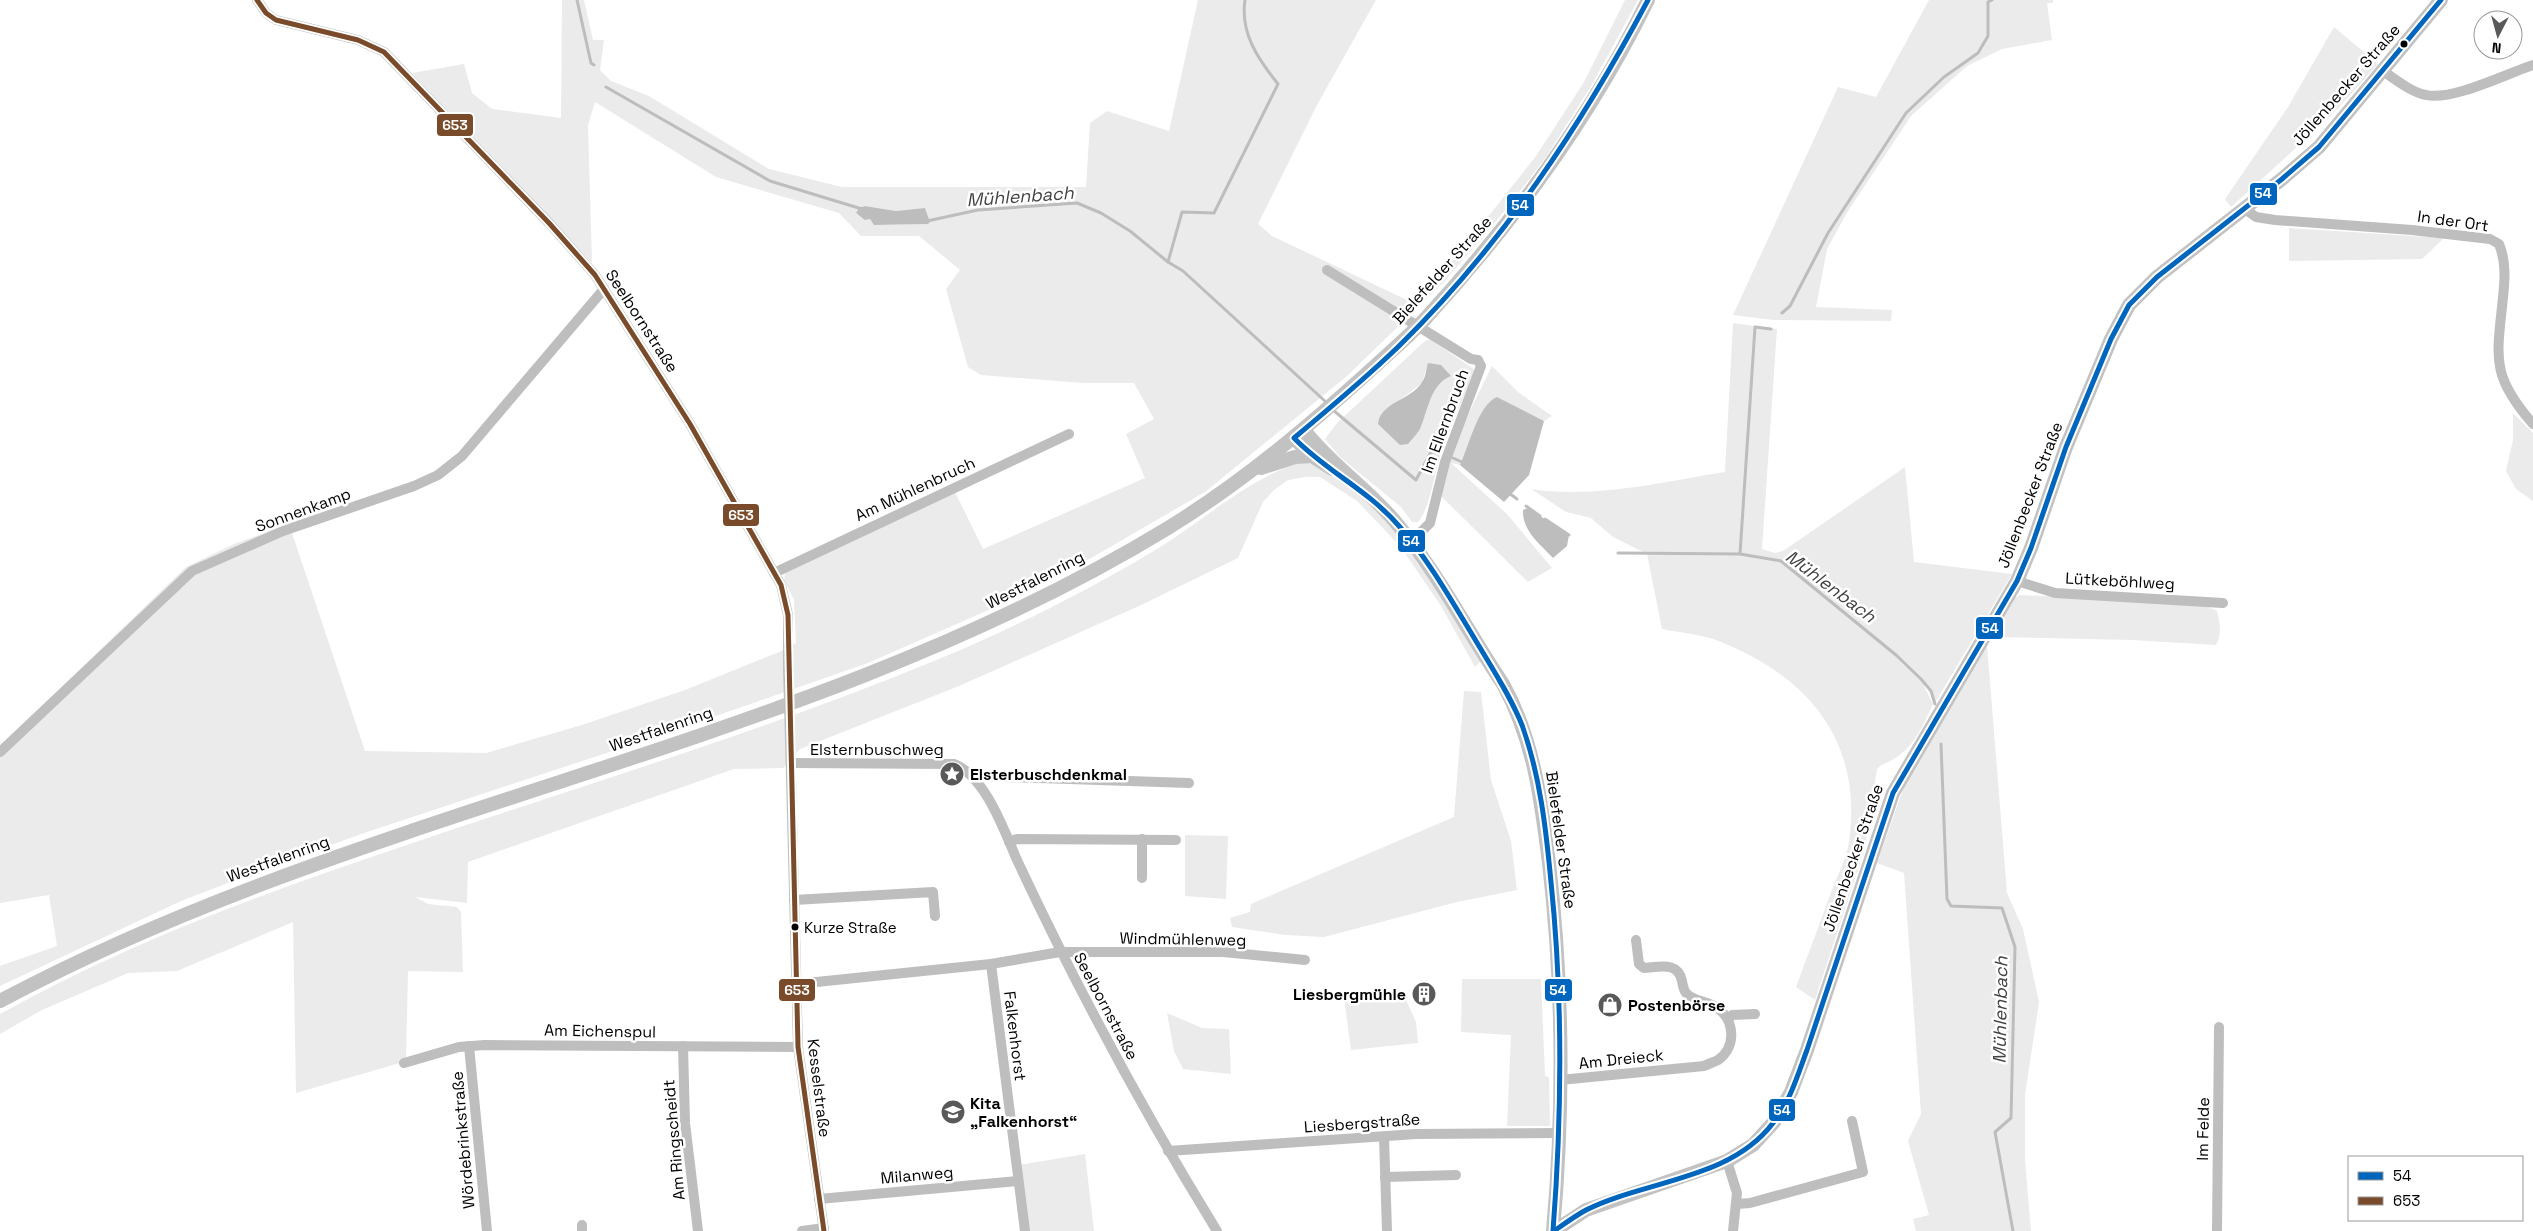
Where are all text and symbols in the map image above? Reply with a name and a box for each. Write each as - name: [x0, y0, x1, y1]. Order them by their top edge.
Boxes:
- north arrow: [2473, 10, 2523, 60]
- street label: Jöllenbecker Straße: [2287, 20, 2405, 150]
- text: N: [2491, 38, 2502, 57]
- unlabelled marker: [2399, 39, 2409, 49]
- line badge: 653: [436, 113, 474, 137]
- text: 653: [442, 116, 468, 134]
- water label: Mühlenbach: [966, 181, 1075, 211]
- line badge: 54: [2249, 182, 2278, 206]
- text: 54: [2254, 184, 2272, 202]
- line badge: 54: [1506, 193, 1535, 217]
- text: 54: [1511, 196, 1529, 214]
- street label: In der Ort: [2416, 206, 2490, 236]
- street label: Bielefelder Straße: [1388, 211, 1496, 329]
- street label: Seelbornstraße: [601, 265, 683, 377]
- street label: Im Ellernbruch: [1416, 366, 1474, 476]
- street label: Jöllenbecker Straße: [1992, 419, 2068, 571]
- street label: Am Mühlenbruch: [852, 452, 978, 526]
- street label: Sonnenkamp: [252, 483, 354, 537]
- line badge: 653: [722, 503, 760, 527]
- text: 653: [728, 506, 754, 524]
- line badge: 54: [1397, 529, 1426, 553]
- text: 54: [1402, 532, 1420, 550]
- water label: Mühlenbach: [1781, 545, 1882, 628]
- street label: Westfalenring: [982, 546, 1088, 614]
- street label: Lütkeböhlweg: [2065, 568, 2175, 594]
- line badge: 54: [1975, 616, 2004, 640]
- text: 54: [1981, 619, 1999, 637]
- street label: Westfalenring: [607, 702, 715, 756]
- street label: Elsternbuschweg: [810, 739, 944, 760]
- place icon: Elsterbuschdenkmal: [939, 761, 965, 787]
- place label: Elsterbuschdenkmal: [970, 764, 1127, 785]
- street label: Bielefelder Straße: [1541, 770, 1581, 910]
- street label: Jöllenbecker Straße: [1818, 781, 1888, 935]
- street label: Westfalenring: [224, 831, 332, 887]
- place label: Kurze Straße: [804, 918, 897, 937]
- marker: Kurze Straße: [790, 922, 800, 932]
- street label: Windmühlenweg: [1119, 927, 1247, 951]
- street label: Seelbornstraße: [1069, 949, 1143, 1063]
- water label: Mühlenbach: [1988, 955, 2012, 1064]
- line badge: 653: [778, 978, 816, 1002]
- line badge: 54: [1544, 978, 1573, 1002]
- text: 653: [784, 981, 810, 999]
- building icon: Liesbergmühle: [1411, 981, 1437, 1007]
- text: 54: [1549, 981, 1567, 999]
- place label: Liesbergmühle: [1293, 984, 1406, 1005]
- street label: Falkenhorst: [999, 990, 1031, 1082]
- shop icon: Postenbörse: [1597, 992, 1623, 1018]
- place label: Postenbörse: [1628, 995, 1725, 1016]
- street label: Am Eichenspul: [544, 1020, 656, 1042]
- street label: Kesselstraße: [803, 1037, 835, 1139]
- street label: Am Dreieck: [1577, 1044, 1665, 1074]
- street label: Wördebrinkstraße: [447, 1070, 479, 1210]
- street label: Am Ringscheidt: [658, 1079, 690, 1201]
- place label: Kita „Falkenhorst“: [970, 1093, 1077, 1132]
- street label: Im Felde: [2192, 1097, 2214, 1161]
- line badge: 54: [1768, 1098, 1796, 1122]
- school or university icon: Kita „Falkenhorst“: [940, 1099, 966, 1125]
- text: 54: [1773, 1101, 1791, 1119]
- street label: Liesbergstraße: [1303, 1108, 1421, 1138]
- legend: [2348, 1156, 2523, 1221]
- street label: Milanweg: [880, 1161, 954, 1189]
- text: 54: [2393, 1166, 2411, 1185]
- text: 653: [2393, 1191, 2420, 1210]

